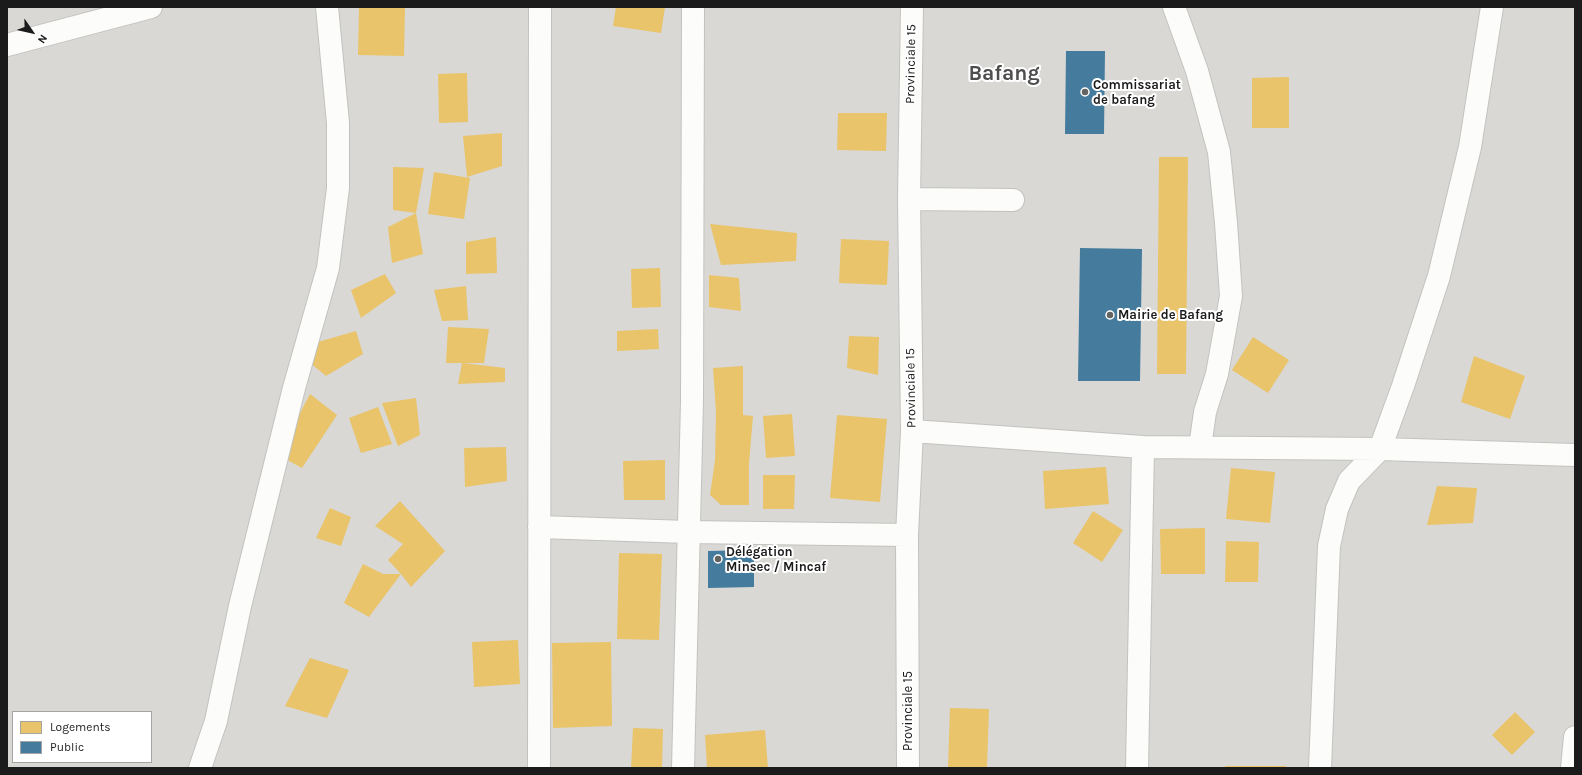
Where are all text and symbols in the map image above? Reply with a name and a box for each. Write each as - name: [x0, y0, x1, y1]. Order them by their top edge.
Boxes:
- north arrow: [12, 12, 52, 52]
- street label: Provinciale 15: [903, 24, 919, 104]
- text: N: [35, 32, 50, 46]
- district label: Bafang: [968, 61, 1040, 87]
- place label: Commissariat de bafang: [1093, 77, 1181, 108]
- marker: Commissariat de bafang: [1080, 87, 1090, 97]
- place label: Mairie de Bafang: [1118, 307, 1223, 323]
- marker: Mairie de Bafang: [1105, 310, 1115, 320]
- street label: Provinciale 15: [903, 348, 919, 428]
- place label: Délégation Minsec / Mincaf: [726, 544, 826, 575]
- marker: Délégation Minsec / Mincaf: [713, 554, 723, 564]
- street label: Provinciale 15: [900, 671, 916, 751]
- legend: [12, 711, 152, 763]
- text: Logements: [50, 720, 111, 734]
- text: Public: [50, 740, 84, 754]

